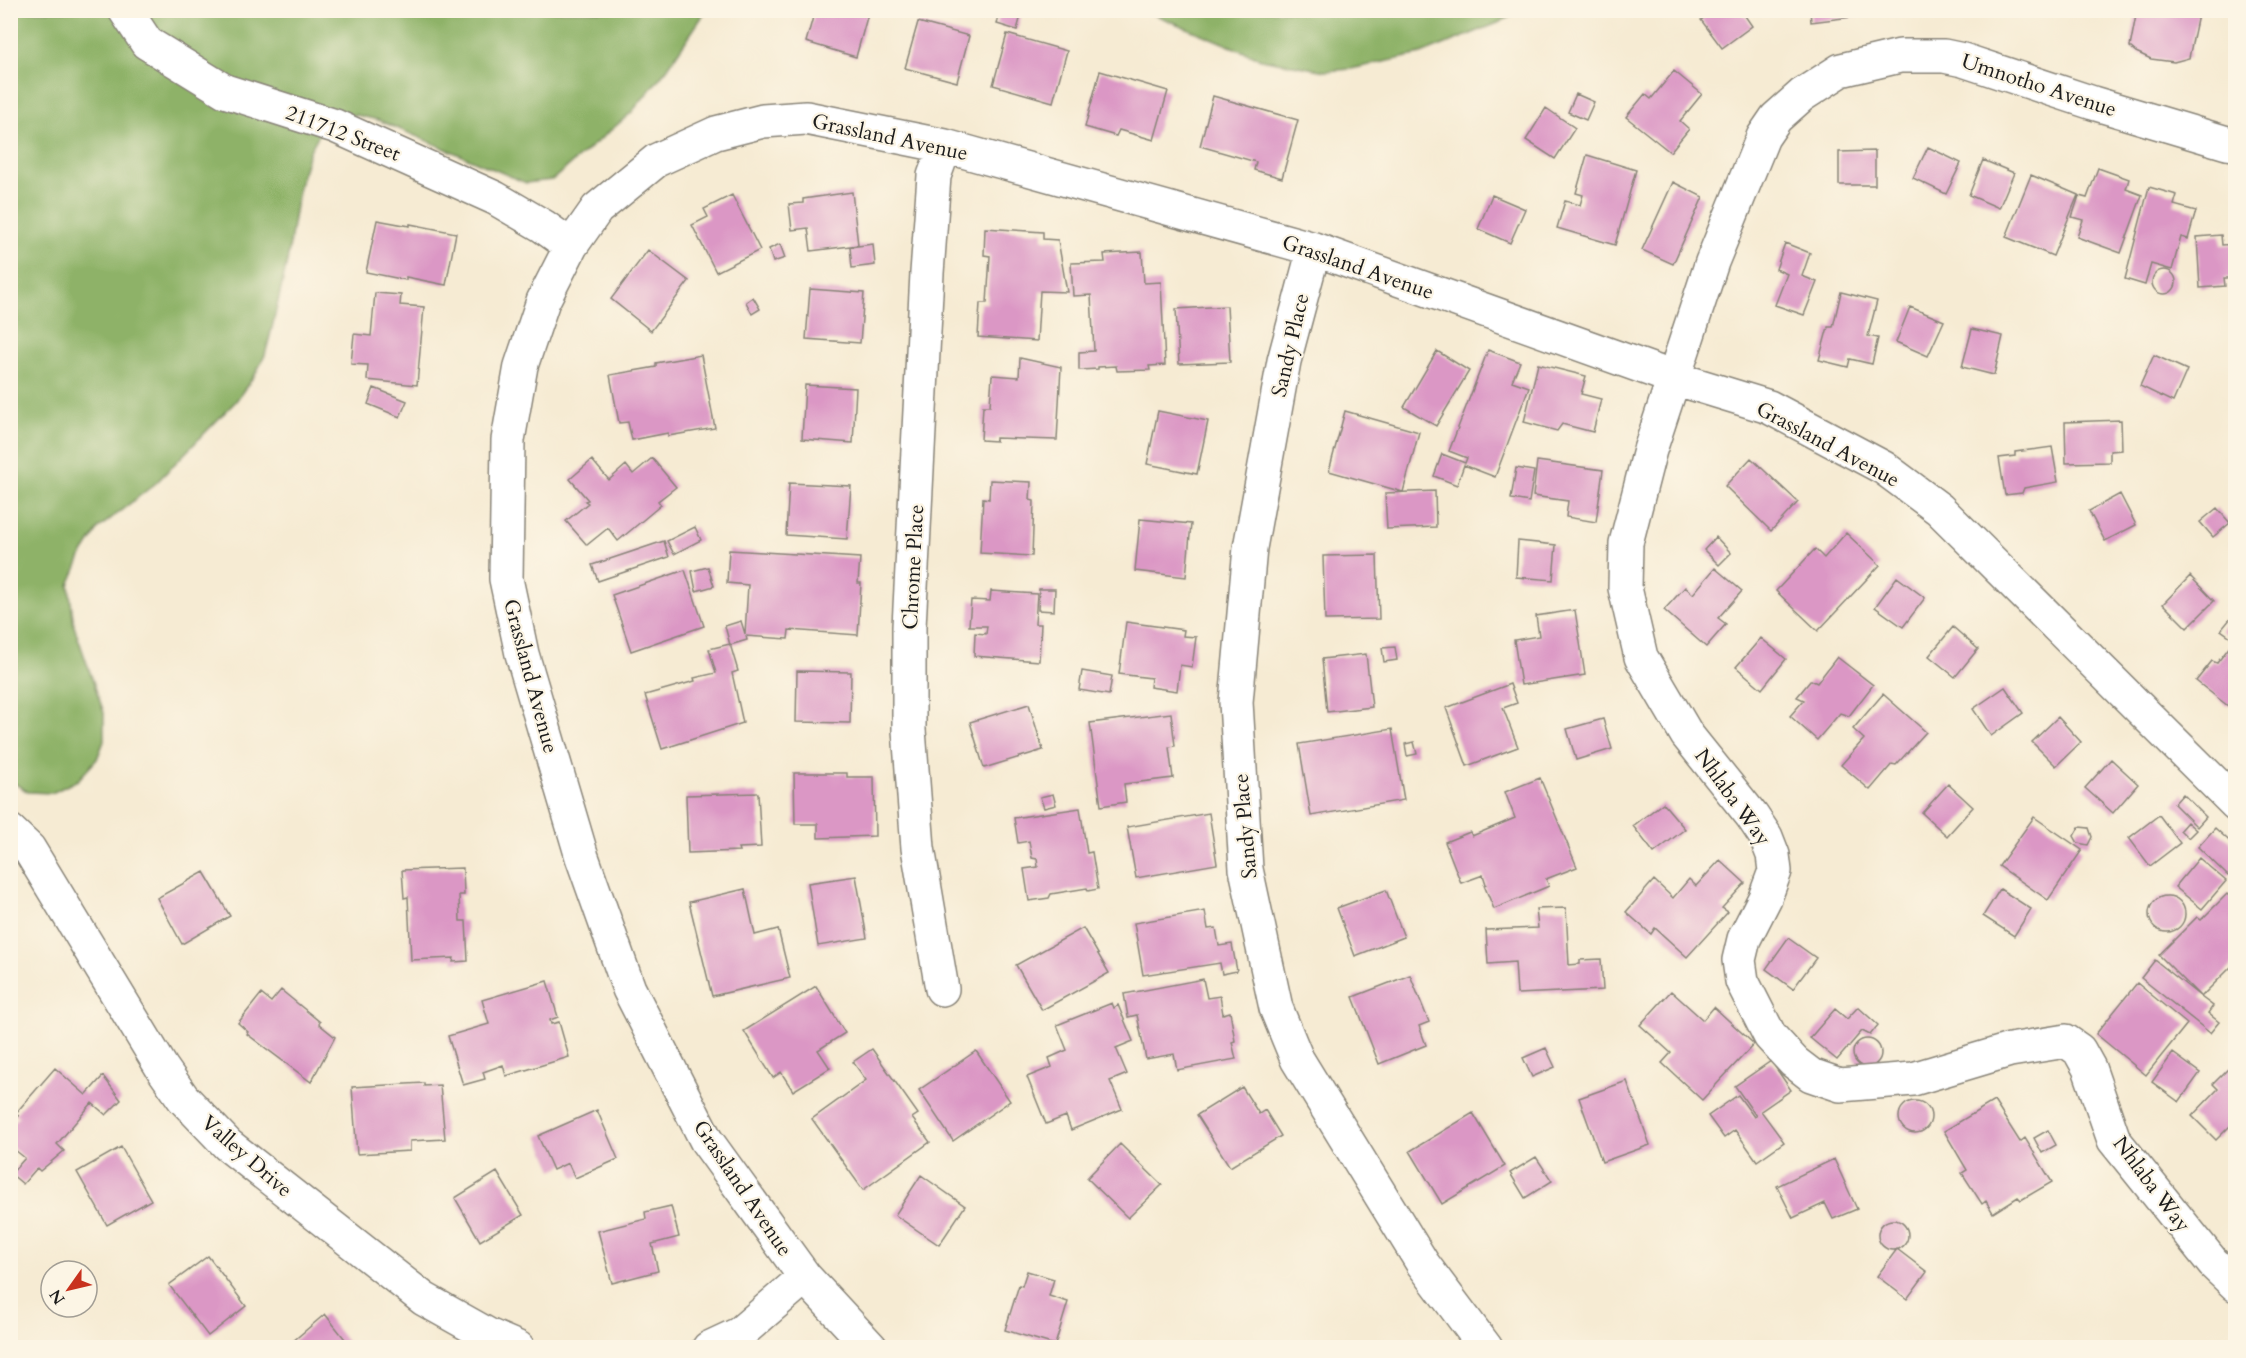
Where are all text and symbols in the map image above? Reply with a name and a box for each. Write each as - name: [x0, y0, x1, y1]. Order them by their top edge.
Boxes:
- street label: Umnotho Avenue: [1958, 47, 2120, 124]
- street label: 211712 Street: [281, 98, 405, 169]
- street label: Grassland Avenue: [809, 107, 971, 168]
- street label: Grassland Avenue: [1278, 228, 1438, 307]
- street label: Sandy Place: [1265, 291, 1316, 400]
- street label: Grassland Avenue: [1751, 394, 1905, 494]
- street label: Chrome Place: [896, 504, 931, 630]
- street label: Grassland Avenue: [496, 596, 565, 757]
- street label: Nhlaba Way: [1688, 743, 1778, 852]
- street label: Sandy Place: [1226, 772, 1265, 880]
- street label: Valley Drive: [195, 1109, 299, 1204]
- street label: Grassland Avenue: [686, 1114, 799, 1262]
- street label: Nhlaba Way: [2106, 1130, 2197, 1238]
- north arrow: [39, 1259, 99, 1319]
- text: N: [44, 1285, 70, 1309]

